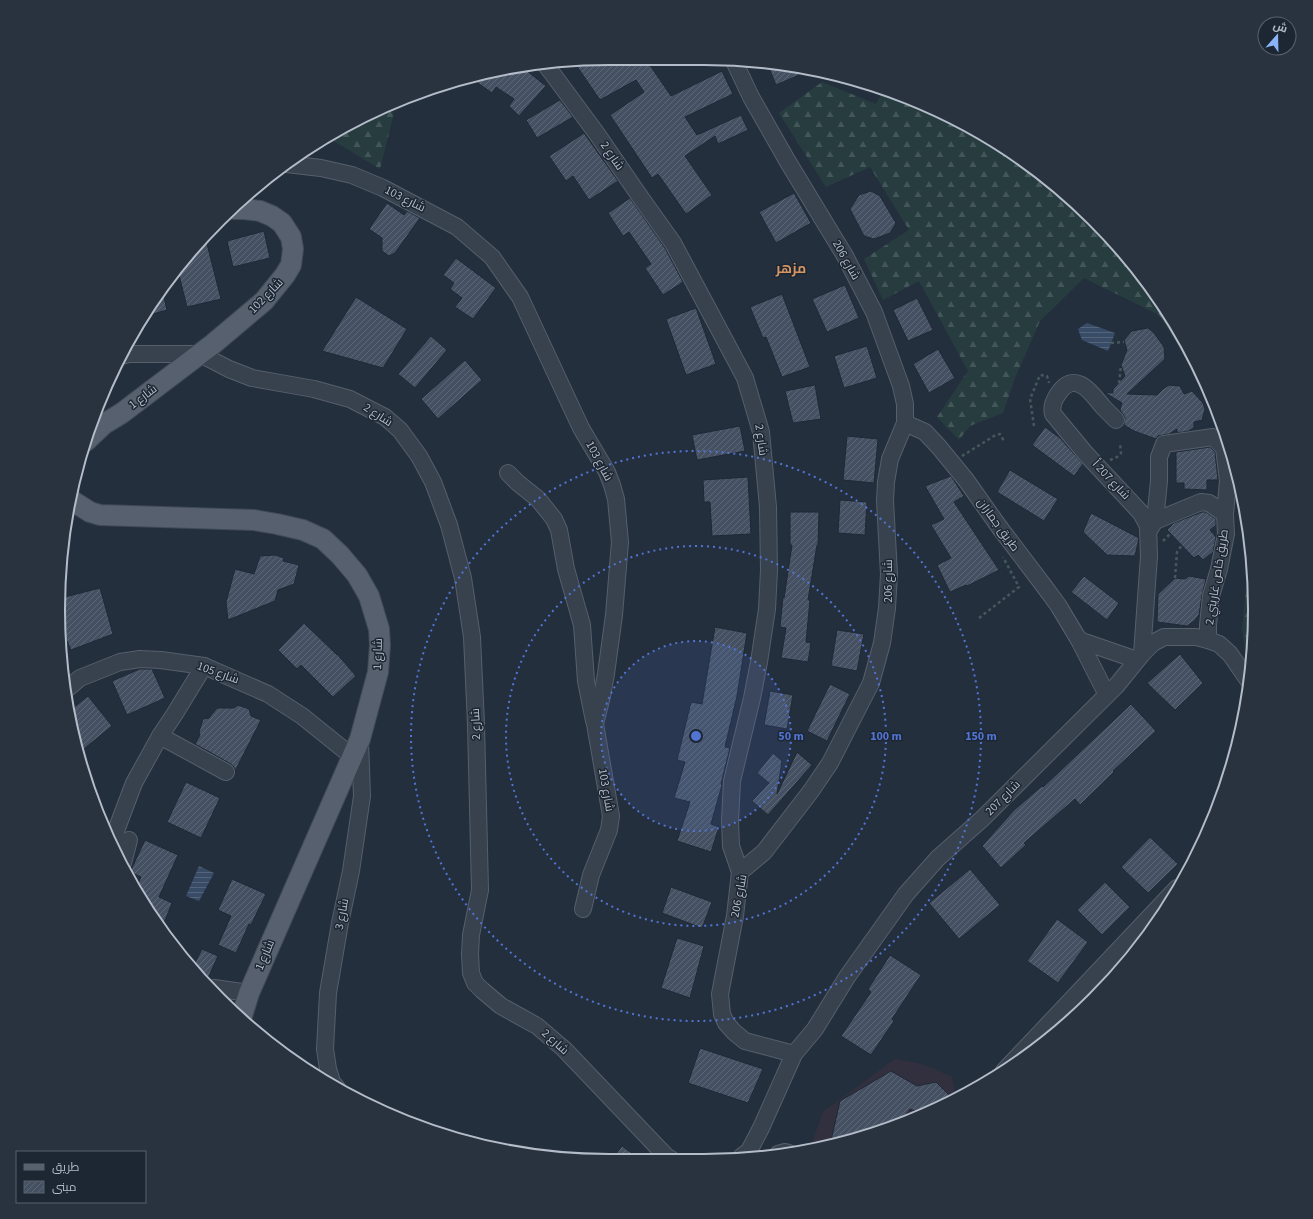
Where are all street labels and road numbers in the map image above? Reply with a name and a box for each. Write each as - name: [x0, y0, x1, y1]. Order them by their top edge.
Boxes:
- street label: شارع 2: [596, 138, 628, 174]
- street label: شارع 103: [382, 182, 428, 216]
- street label: شارع 206: [828, 237, 864, 283]
- street label: شارع 102: [245, 274, 287, 318]
- street label: شارع 1: [125, 381, 161, 413]
- street label: شارع 2: [360, 399, 396, 431]
- street label: شارع 2: [750, 423, 772, 457]
- street label: شارع 103: [581, 438, 617, 484]
- street label: شارع 207 أ: [1088, 456, 1134, 504]
- street label: طريق جماران: [973, 495, 1023, 555]
- street label: طريق خاص غاريني 2: [1201, 528, 1234, 626]
- street label: شارع 206: [880, 559, 897, 603]
- street label: شارع 1: [369, 638, 387, 670]
- street label: شارع 105: [195, 658, 241, 688]
- street label: شارع 2: [467, 708, 485, 740]
- street label: شارع 103: [594, 767, 618, 813]
- street label: شارع 207: [982, 777, 1024, 819]
- street label: شارع 206: [727, 873, 752, 919]
- street label: شارع 3: [331, 897, 353, 931]
- street label: شارع 1: [251, 937, 279, 973]
- street label: شارع 2: [538, 1025, 572, 1059]

